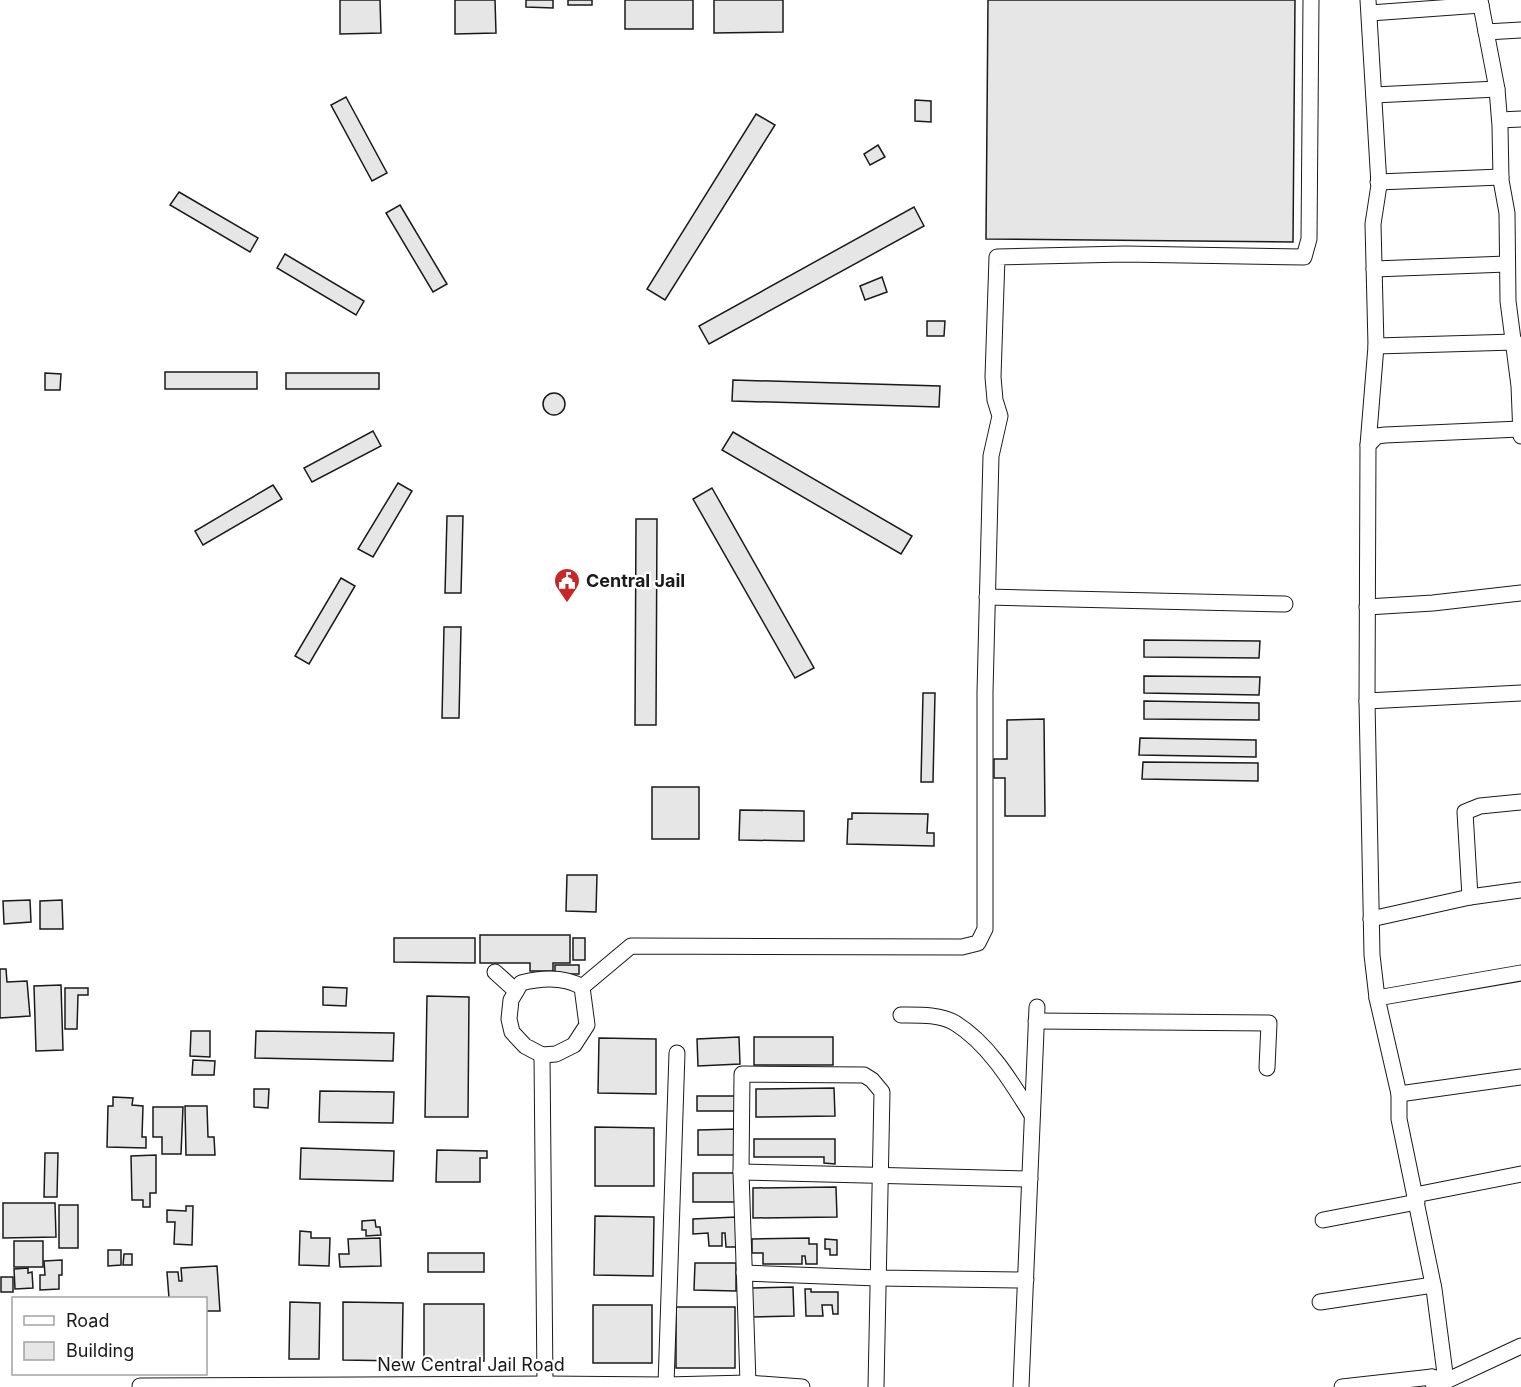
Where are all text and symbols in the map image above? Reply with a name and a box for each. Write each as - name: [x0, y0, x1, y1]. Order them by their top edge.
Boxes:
- public building icon: Central Jail: [552, 566, 582, 604]
- place label: Central Jail: [586, 570, 685, 591]
- legend: [12, 1297, 207, 1375]
- text: Road: [66, 1310, 109, 1331]
- text: Building: [66, 1340, 134, 1361]
- street label: New Central Jail Road: [377, 1354, 565, 1375]

